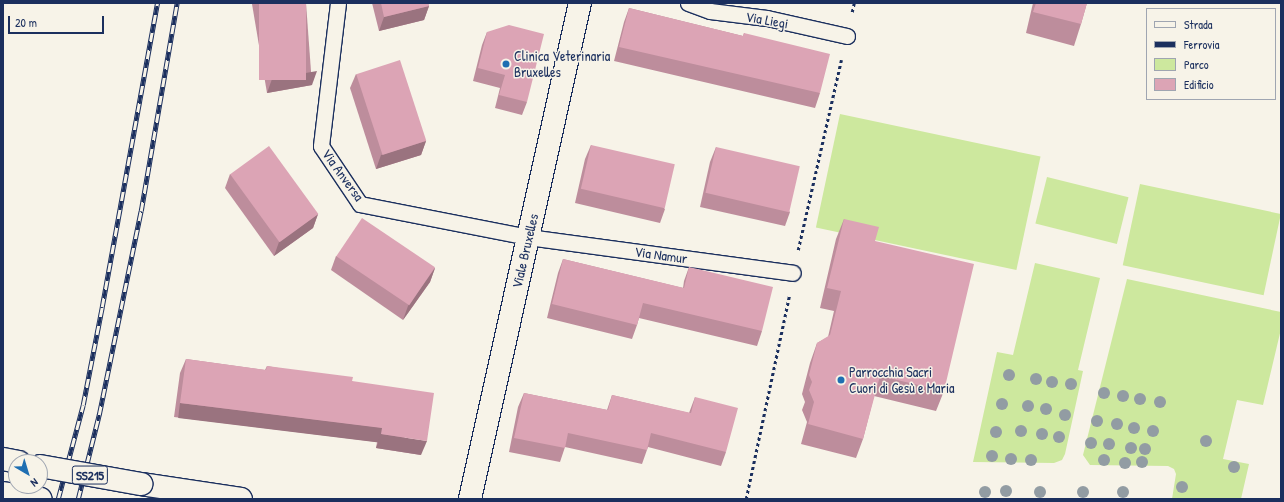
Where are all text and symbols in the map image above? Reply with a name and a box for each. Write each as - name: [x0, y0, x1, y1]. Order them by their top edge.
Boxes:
- scale bar: [10, 8, 106, 34]
- street label: Via Liegi: [744, 8, 790, 32]
- legend: [1146, 8, 1276, 100]
- text: 20 m: [15, 14, 37, 31]
- text: Strada: [1184, 16, 1212, 33]
- text: Ferrovia: [1184, 36, 1220, 53]
- place label: Clinica Veterinaria Bruxelles: [514, 48, 610, 80]
- text: Parco: [1184, 56, 1209, 73]
- marker: Clinica Veterinaria Bruxelles: [501, 59, 511, 69]
- text: Edificio: [1184, 76, 1214, 93]
- street label: Via Anversa: [318, 146, 368, 204]
- street label: Viale Bruxelles: [508, 212, 542, 290]
- street label: Via Namur: [634, 243, 688, 267]
- place label: Parrocchia Sacri Cuori di Gesù e Maria: [849, 364, 955, 396]
- marker: Parrocchia Sacri Cuori di Gesù e Maria: [836, 375, 846, 385]
- north arrow: [8, 454, 48, 494]
- road number: SS215: [71, 464, 109, 486]
- text: N: [28, 475, 41, 490]

